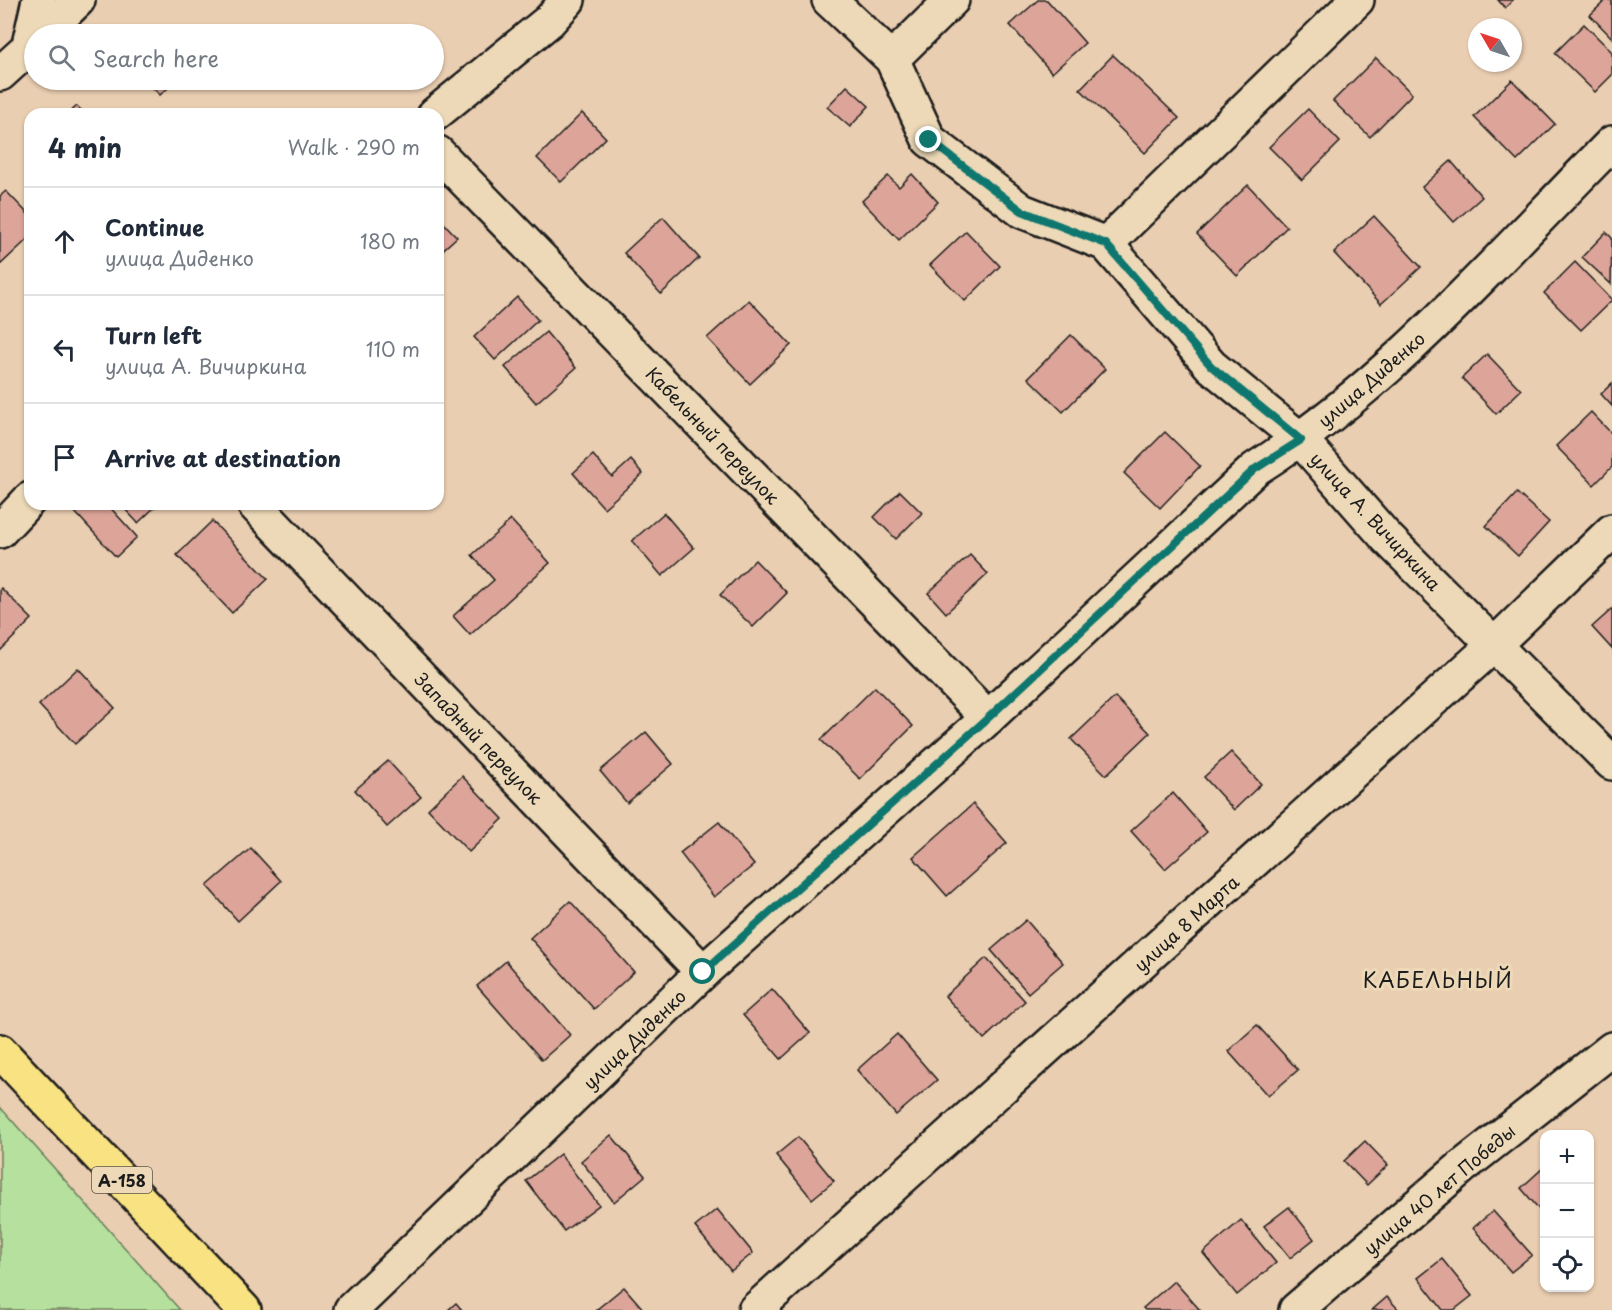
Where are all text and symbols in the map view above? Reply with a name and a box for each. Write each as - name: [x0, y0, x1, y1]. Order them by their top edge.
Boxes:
- north arrow: [1468, 18, 1522, 72]
- search box: [24, 24, 444, 90]
- icon: search: [45, 41, 78, 74]
- text: Search here: [93, 41, 219, 74]
- route end: [915, 126, 941, 152]
- text: 4 min: [48, 128, 122, 167]
- text: Walk · 290 m: [288, 132, 420, 162]
- text: Continue: [105, 210, 204, 243]
- icon: ahead: [48, 225, 81, 258]
- text: 180 m: [360, 226, 420, 256]
- text: улица Диденко: [105, 243, 254, 273]
- text: Turn left: [105, 318, 202, 351]
- street label: улица Диденко: [1312, 325, 1430, 433]
- icon: left: [48, 333, 81, 366]
- text: 110 m: [366, 334, 420, 364]
- text: улица А. Вичиркина: [105, 351, 306, 381]
- street label: Кабельный переулок: [640, 360, 786, 510]
- icon: arrive: [48, 441, 81, 474]
- text: Arrive at destination: [105, 441, 341, 474]
- street label: улица А. Вичиркина: [1304, 446, 1448, 597]
- street label: Западный переулок: [409, 666, 549, 810]
- street label: улица 8 Марта: [1127, 868, 1245, 978]
- route start: [689, 958, 715, 984]
- district label: КАБЕЛЬНЫЙ: [1363, 963, 1513, 995]
- street label: улица Диденко: [576, 983, 692, 1095]
- street label: улица 40 лет Победы: [1357, 1117, 1521, 1261]
- map controls: [1540, 1130, 1594, 1292]
- button: +: [1540, 1130, 1594, 1184]
- road number: А-158: [92, 1167, 152, 1193]
- button: −: [1540, 1184, 1594, 1238]
- button: locate: [1540, 1238, 1594, 1292]

